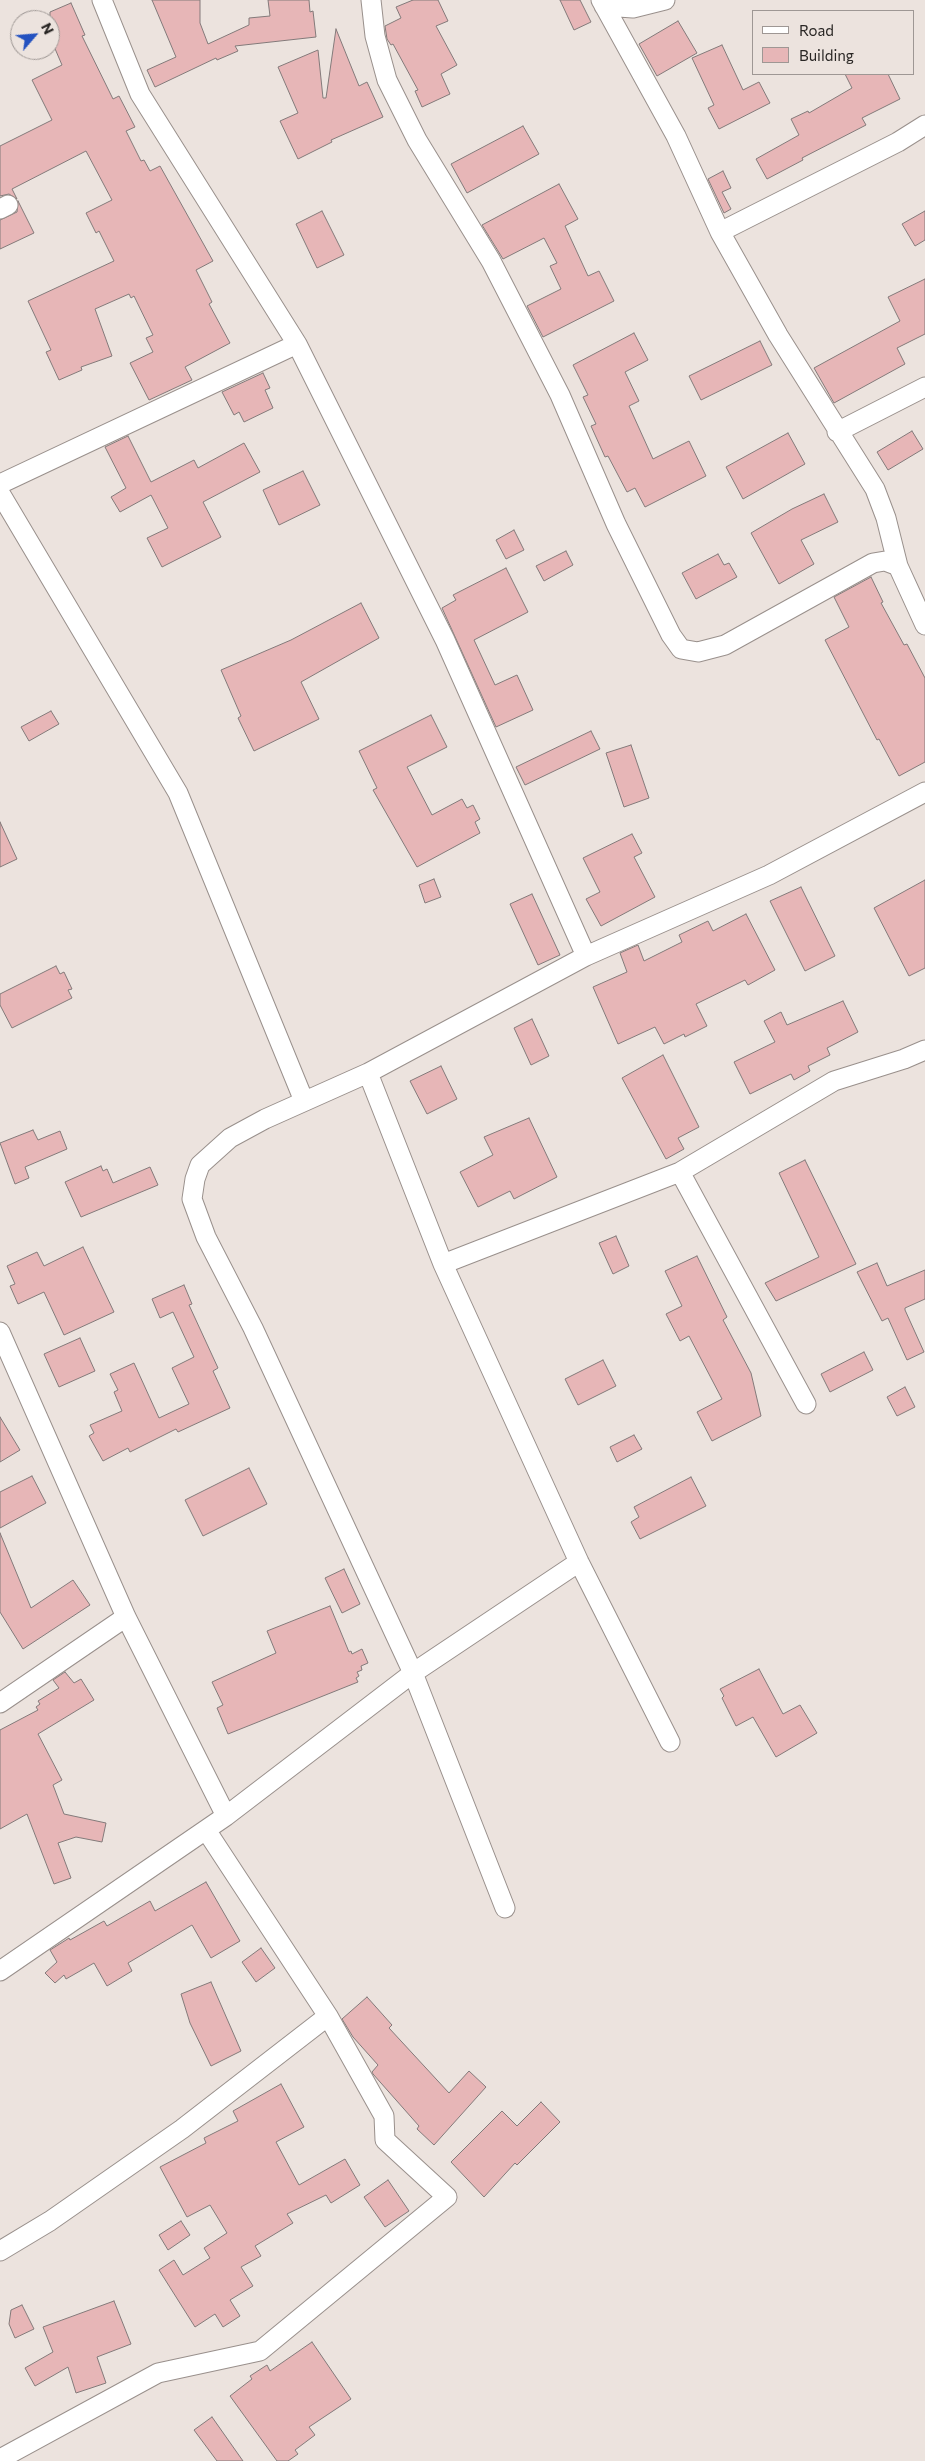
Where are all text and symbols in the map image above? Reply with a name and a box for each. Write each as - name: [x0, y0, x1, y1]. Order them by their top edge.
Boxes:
- north arrow: [10, 10, 60, 60]
- legend: [752, 10, 915, 75]
- text: N: [38, 20, 58, 37]
- text: Road: [799, 21, 834, 39]
- text: Building: [799, 46, 854, 64]

